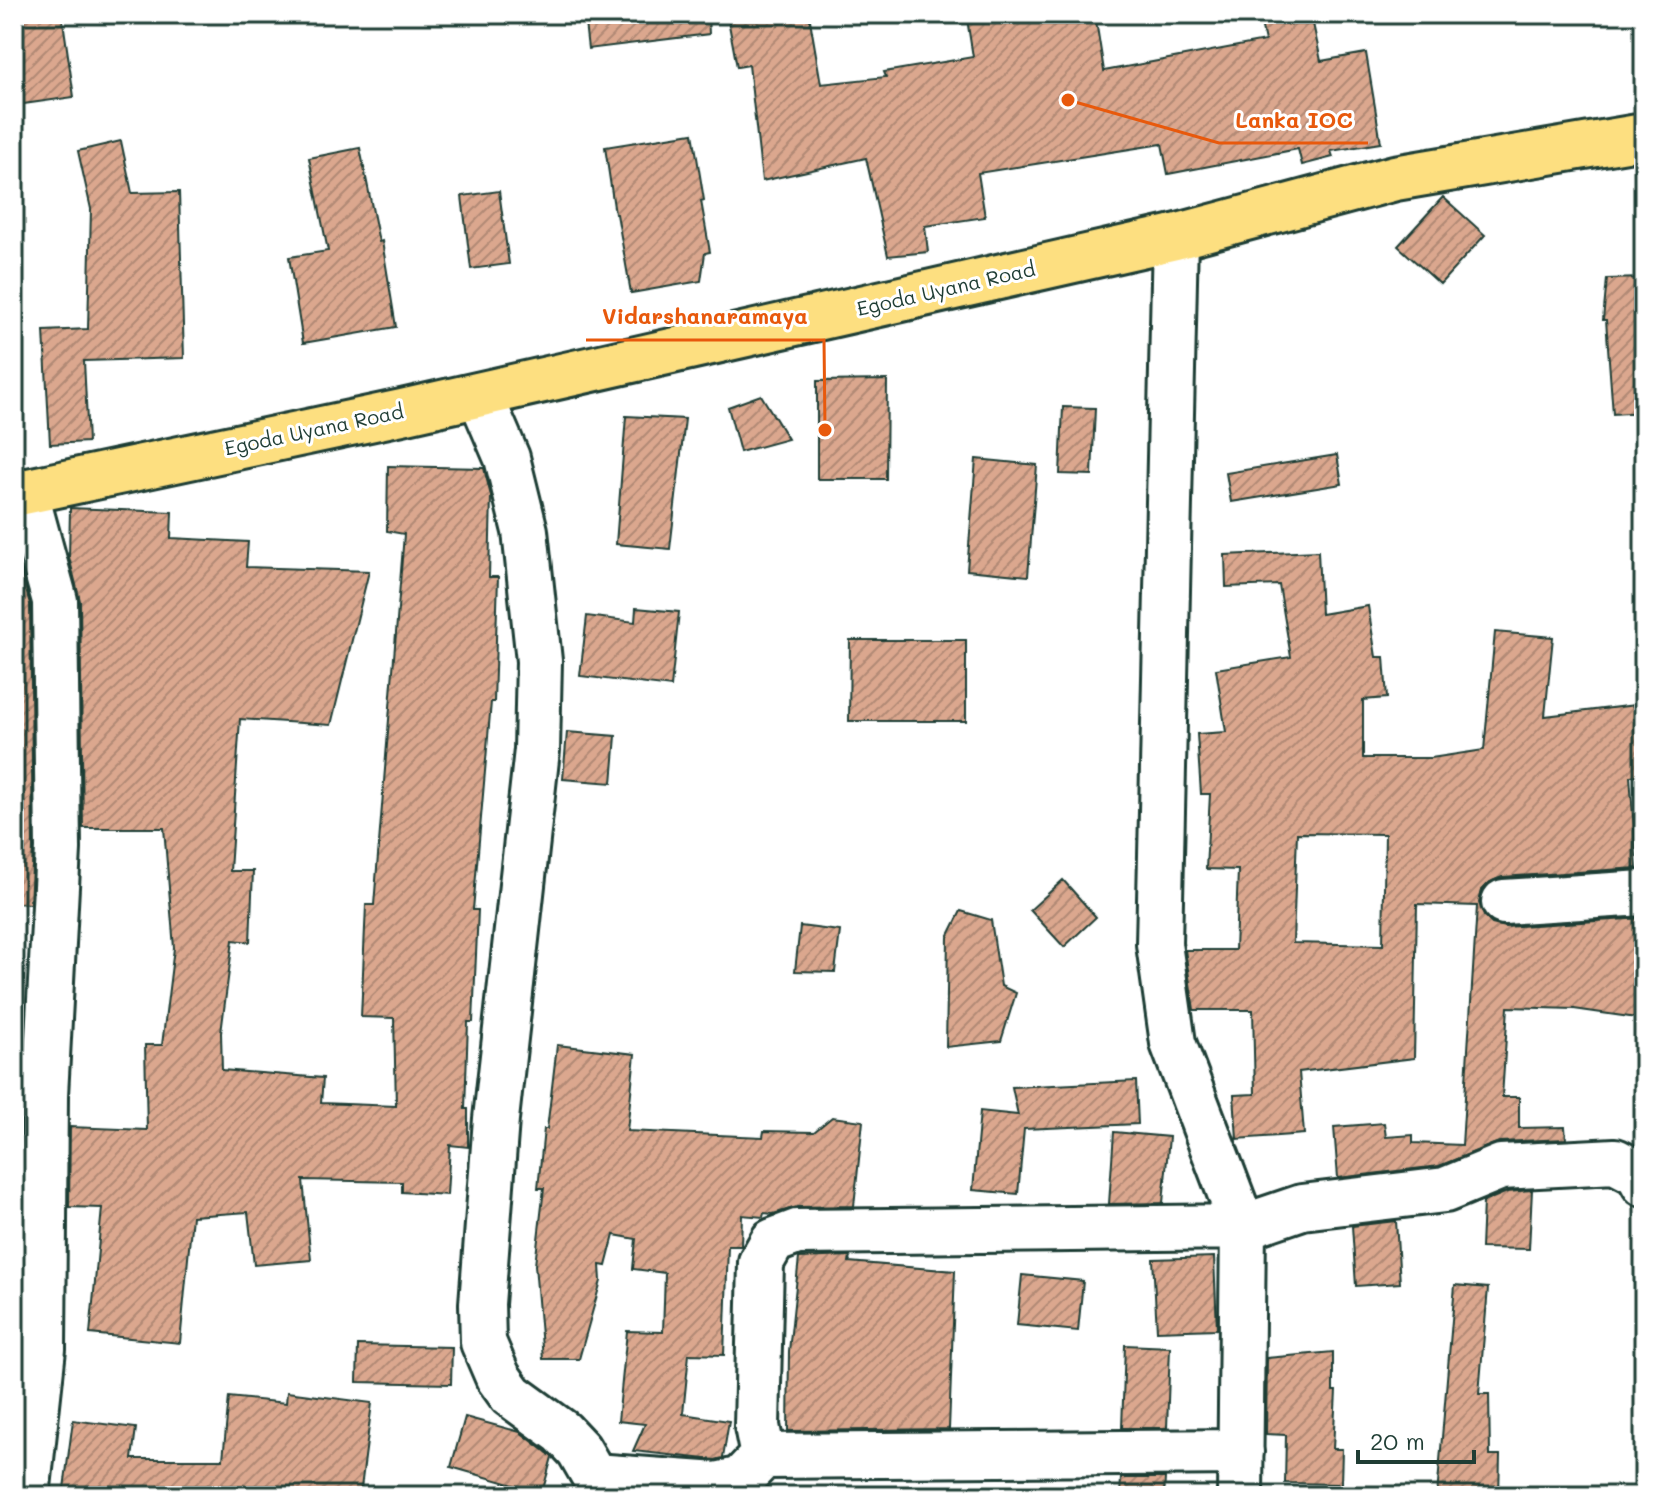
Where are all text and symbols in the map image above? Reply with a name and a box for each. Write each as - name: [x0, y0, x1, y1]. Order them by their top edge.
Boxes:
- callout: Lanka IOC: [1219, 97, 1368, 143]
- text: Lanka IOC: [1235, 105, 1353, 134]
- street label: Egoda Uyana Road: [854, 255, 1038, 321]
- callout: Vidarshanaramaya: [586, 294, 824, 340]
- text: Vidarshanaramaya: [602, 301, 808, 330]
- street label: Egoda Uyana Road: [222, 397, 406, 461]
- scale bar: [1358, 1414, 1474, 1464]
- text: 20 m: [1370, 1425, 1425, 1456]

